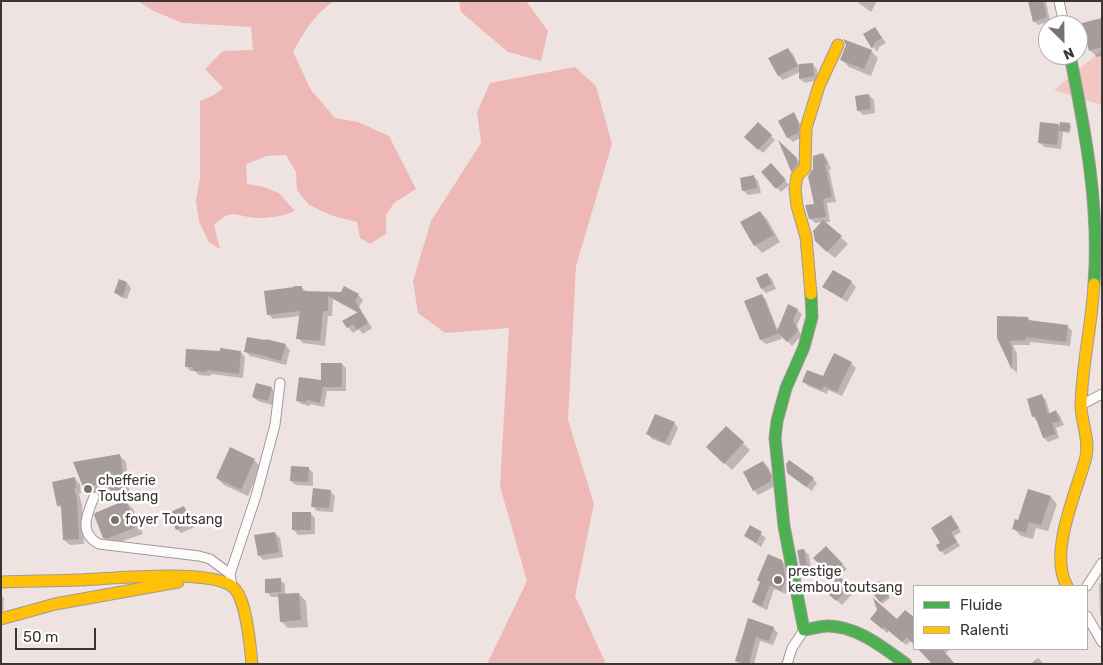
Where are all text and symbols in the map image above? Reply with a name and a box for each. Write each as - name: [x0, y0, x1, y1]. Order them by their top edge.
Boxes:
- north arrow: [1038, 15, 1088, 65]
- text: N: [1061, 44, 1077, 63]
- place label: chefferie Toutsang: [98, 473, 158, 506]
- marker: chefferie Toutsang: [82, 483, 94, 495]
- place label: foyer Toutsang: [125, 512, 222, 528]
- marker: foyer Toutsang: [109, 514, 121, 526]
- place label: prestige kembou toutsang: [788, 564, 903, 596]
- marker: prestige kembou toutsang: [772, 574, 784, 586]
- legend: [913, 585, 1088, 650]
- text: Fluide: [960, 596, 1002, 614]
- scale bar: [18, 618, 99, 650]
- text: Ralenti: [960, 621, 1009, 639]
- text: 50 m: [23, 628, 58, 646]

